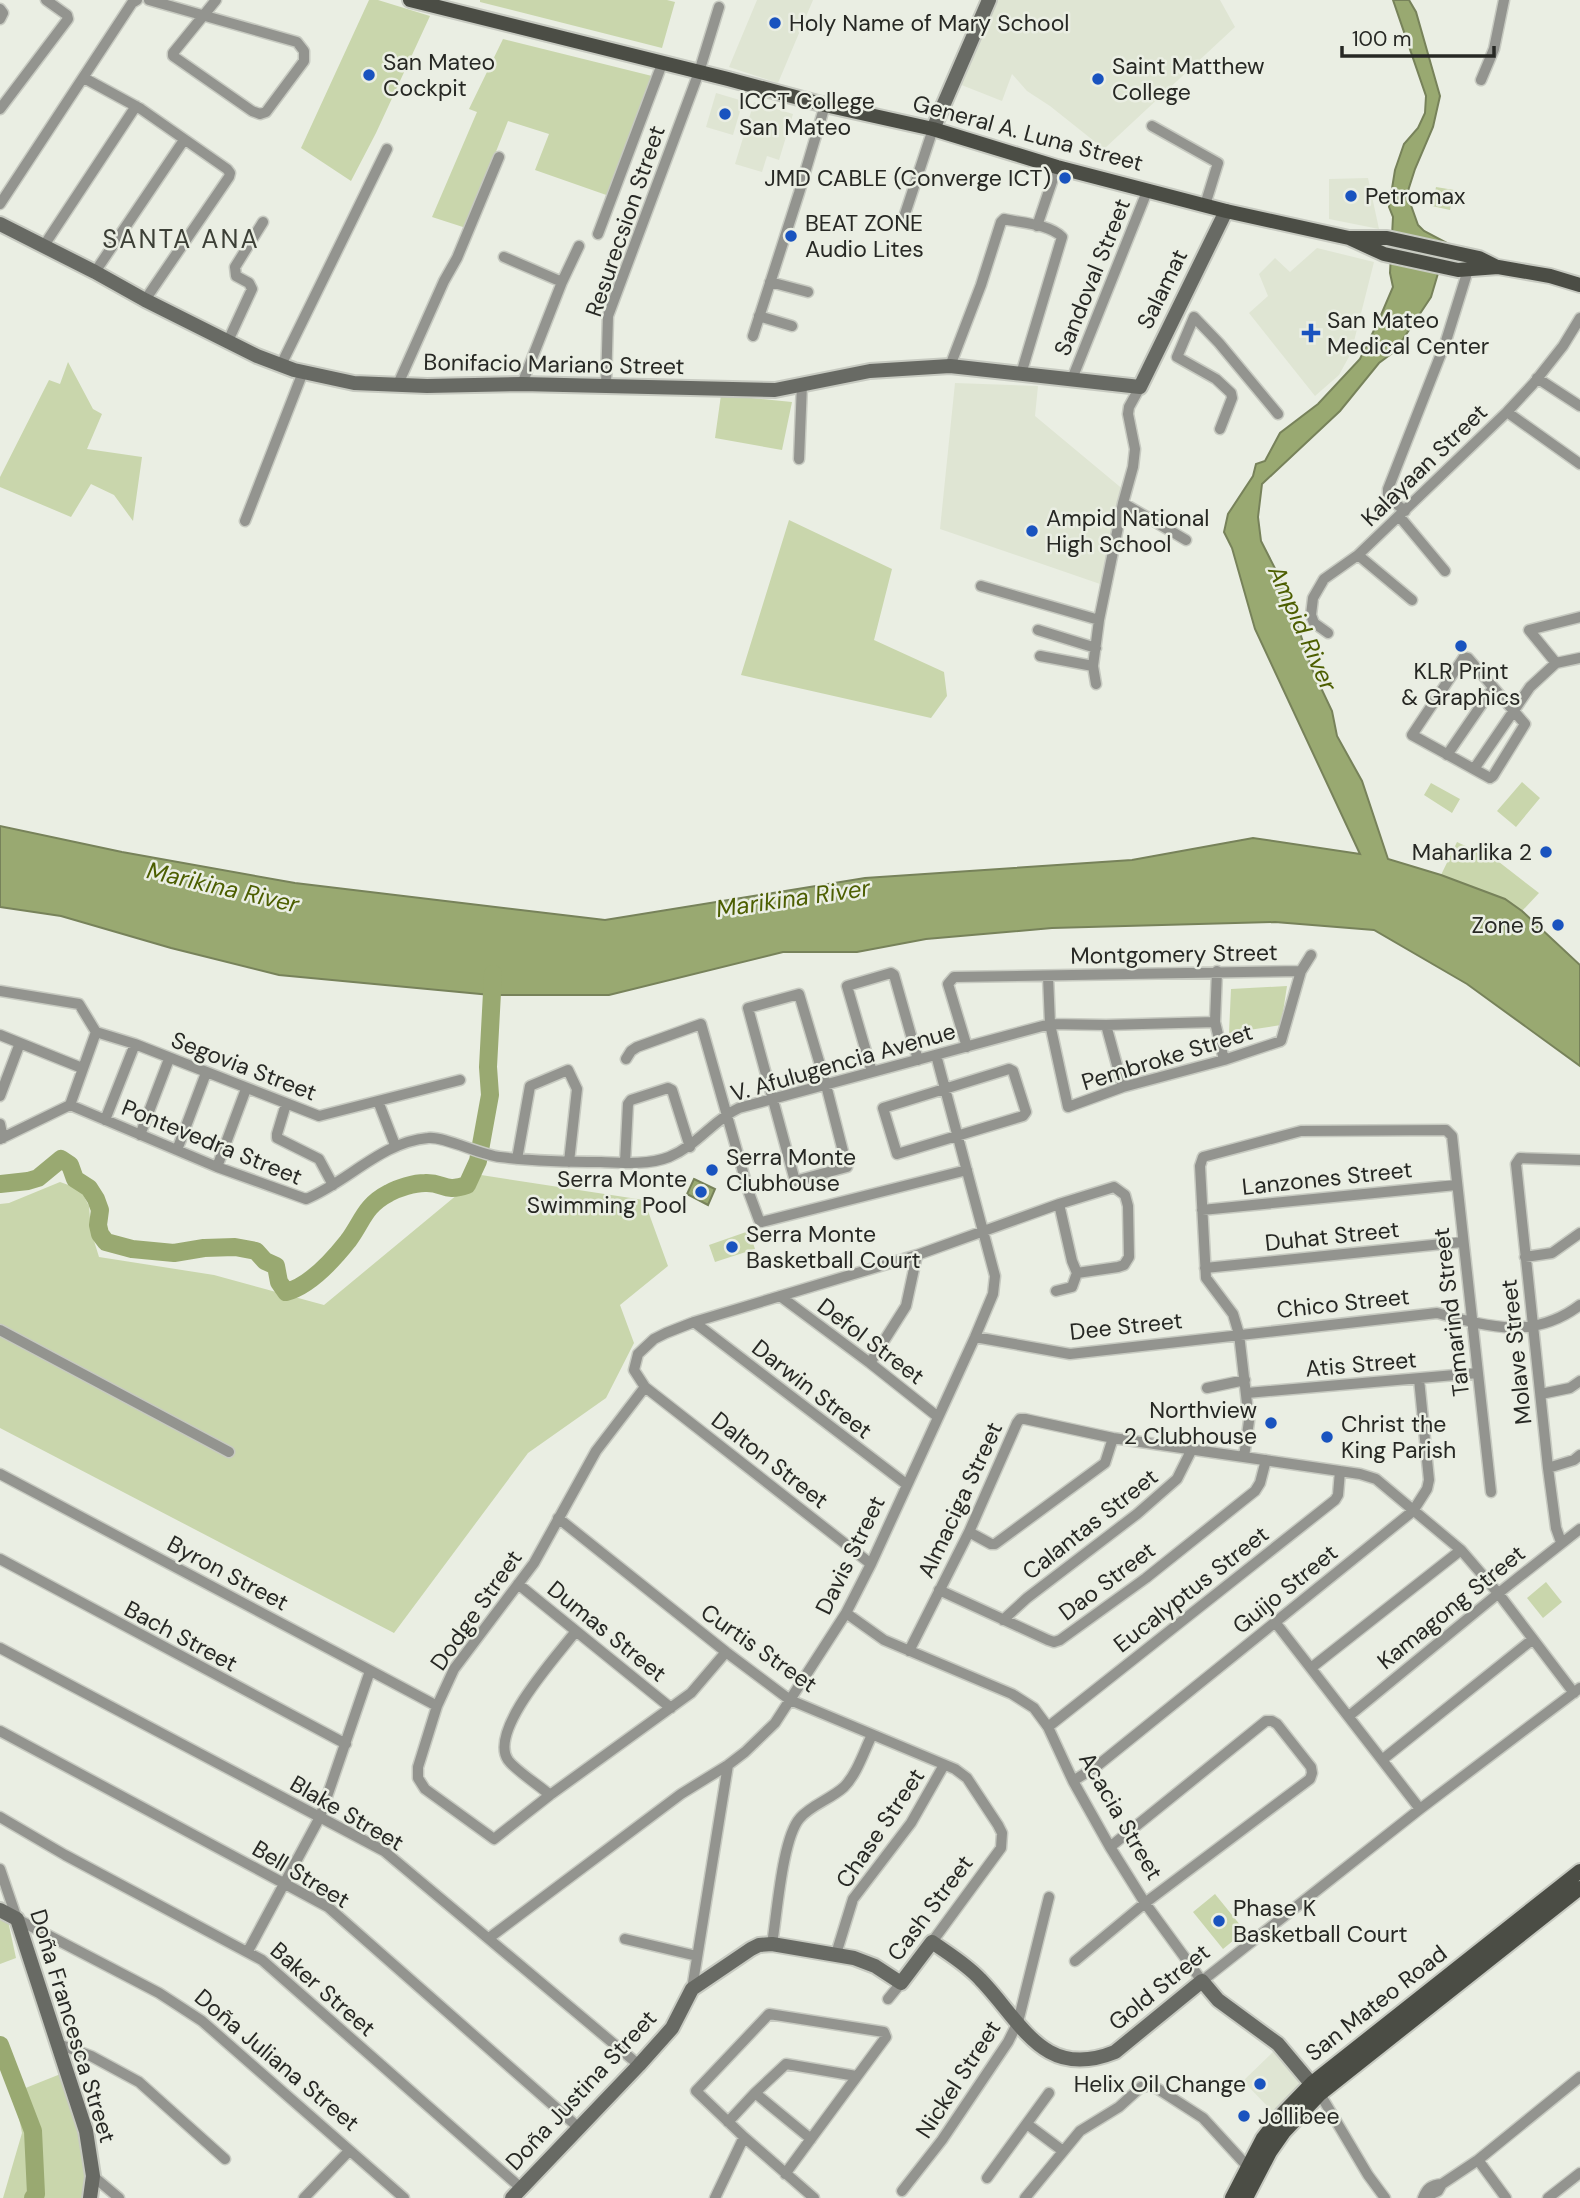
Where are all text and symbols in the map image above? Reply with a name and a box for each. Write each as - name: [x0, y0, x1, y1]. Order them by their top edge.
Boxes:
- place label: Holy Name of Mary School: [789, 8, 1069, 38]
- scale bar: [1342, 14, 1494, 58]
- marker: Holy Name of Mary School: [767, 15, 783, 31]
- text: 100 m: [1352, 25, 1412, 53]
- place label: San Mateo Cockpit: [383, 47, 495, 103]
- place label: Saint Matthew College: [1112, 51, 1265, 107]
- marker: San Mateo Cockpit: [361, 67, 377, 83]
- marker: Saint Matthew College: [1090, 71, 1106, 87]
- place label: ICCT College San Mateo: [739, 86, 875, 142]
- street label: General A. Luna Street: [910, 88, 1146, 178]
- marker: ICCT College San Mateo: [717, 106, 733, 122]
- street label: Resurecsion Street: [578, 121, 672, 321]
- place label: JMD CABLE (Converge ICT): [764, 163, 1051, 193]
- marker: JMD CABLE (Converge ICT): [1057, 170, 1073, 186]
- place label: Petromax: [1365, 181, 1466, 211]
- marker: Petromax: [1343, 188, 1359, 204]
- street label: Sandoval Street: [1047, 194, 1137, 360]
- place label: BEAT ZONE Audio Lites: [805, 208, 924, 264]
- district label: SANTA ANA: [102, 222, 260, 256]
- marker: BEAT ZONE Audio Lites: [783, 228, 799, 244]
- street label: Salamat: [1130, 244, 1194, 334]
- place label: San Mateo Medical Center: [1327, 305, 1489, 361]
- marker: San Mateo Medical Center: [1301, 323, 1321, 343]
- street label: Bonifacio Mariano Street: [423, 347, 685, 381]
- street label: Kalayaan Street: [1354, 397, 1494, 533]
- place label: Ampid National High School: [1046, 503, 1209, 559]
- marker: Ampid National High School: [1024, 523, 1040, 539]
- water label: Ampid River: [1261, 559, 1345, 697]
- marker: KLR Print & Graphics: [1453, 638, 1469, 654]
- place label: KLR Print & Graphics: [1401, 656, 1521, 712]
- place label: Maharlika 2: [1412, 837, 1532, 867]
- marker: Maharlika 2: [1538, 844, 1554, 860]
- water label: Marikina River: [144, 854, 303, 920]
- water label: Marikina River: [714, 872, 873, 924]
- place label: Zone 5: [1472, 910, 1544, 940]
- marker: Zone 5: [1550, 917, 1566, 933]
- street label: Montgomery Street: [1070, 937, 1278, 971]
- street label: V. Afulugencia Avenue: [727, 1016, 959, 1108]
- street label: Pembroke Street: [1078, 1017, 1256, 1097]
- street label: Segovia Street: [167, 1025, 321, 1107]
- street label: Pontevedra Street: [117, 1092, 307, 1192]
- place label: Serra Monte Clubhouse: [726, 1142, 856, 1198]
- street label: Lanzones Street: [1240, 1154, 1414, 1202]
- marker: Serra Monte Clubhouse: [704, 1162, 720, 1178]
- place label: Serra Monte Swimming Pool: [527, 1164, 687, 1220]
- marker: Serra Monte Swimming Pool: [693, 1184, 709, 1200]
- street label: Duhat Street: [1263, 1214, 1401, 1258]
- place label: Serra Monte Basketball Court: [746, 1219, 921, 1275]
- street label: Tamarind Street: [1426, 1226, 1476, 1398]
- marker: Serra Monte Basketball Court: [724, 1239, 740, 1255]
- street label: Molave Street: [1493, 1278, 1539, 1426]
- street label: Chico Street: [1275, 1281, 1411, 1325]
- street label: Defol Street: [812, 1291, 930, 1391]
- street label: Dee Street: [1068, 1305, 1184, 1347]
- street label: Darwin Street: [746, 1333, 878, 1445]
- street label: Atis Street: [1304, 1344, 1418, 1384]
- place label: Northview 2 Clubhouse: [1124, 1395, 1257, 1451]
- street label: Dalton Street: [705, 1405, 835, 1515]
- place label: Christ the King Parish: [1341, 1409, 1456, 1465]
- marker: Northview 2 Clubhouse: [1263, 1415, 1279, 1431]
- street label: Almaciga Street: [911, 1417, 1009, 1583]
- marker: Christ the King Parish: [1319, 1429, 1335, 1445]
- street label: Calantas Street: [1016, 1462, 1164, 1586]
- street label: Davis Street: [808, 1491, 892, 1619]
- street label: Eucalyptus Street: [1107, 1519, 1275, 1659]
- street label: Byron Street: [162, 1529, 294, 1617]
- street label: Dao Street: [1053, 1535, 1161, 1627]
- street label: Guijo Street: [1226, 1537, 1344, 1641]
- street label: Kamagong Street: [1371, 1538, 1531, 1676]
- street label: Dodge Street: [423, 1544, 529, 1676]
- street label: Dumas Street: [541, 1574, 673, 1688]
- street label: Bach Street: [119, 1594, 243, 1678]
- street label: Curtis Street: [695, 1597, 823, 1699]
- street label: Acacia Street: [1072, 1747, 1170, 1885]
- street label: Chase Street: [829, 1762, 931, 1894]
- street label: Blake Street: [285, 1768, 409, 1858]
- street label: Bell Street: [247, 1833, 355, 1915]
- street label: Cash Street: [880, 1849, 980, 1967]
- place label: Phase K Basketball Court: [1233, 1893, 1408, 1949]
- street label: Doña Francesca Street: [23, 1906, 123, 2146]
- marker: Phase K Basketball Court: [1211, 1913, 1227, 1929]
- street label: Baker Street: [264, 1935, 382, 2043]
- street label: Gold Street: [1102, 1937, 1216, 2037]
- street label: San Mateo Road: [1299, 1938, 1453, 2068]
- street label: Doña Juliana Street: [188, 1982, 366, 2138]
- street label: Doña Justina Street: [499, 2003, 663, 2177]
- street label: Nickel Street: [909, 2014, 1007, 2144]
- place label: Helix Oil Change: [1074, 2069, 1246, 2099]
- marker: Helix Oil Change: [1252, 2076, 1268, 2092]
- place label: Jollibee: [1258, 2101, 1339, 2131]
- marker: Jollibee: [1236, 2108, 1252, 2124]

